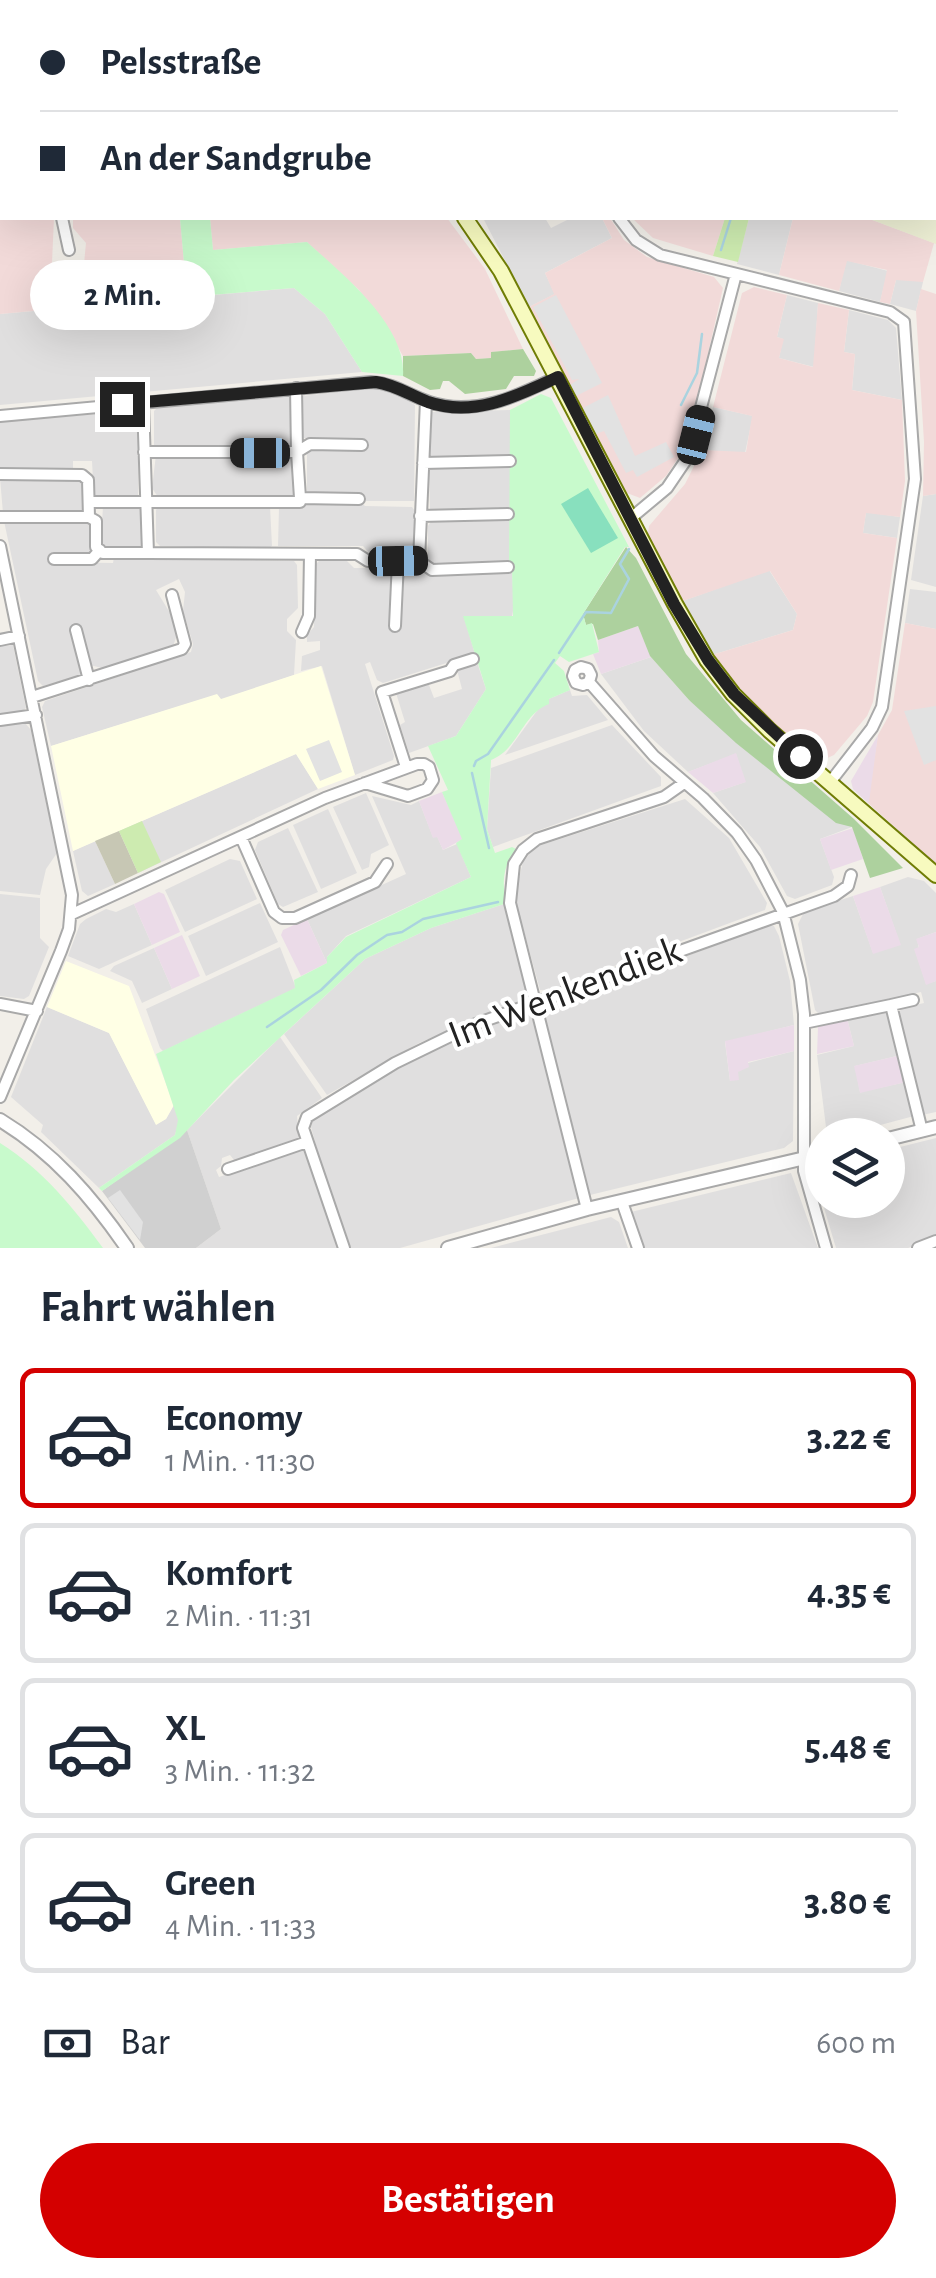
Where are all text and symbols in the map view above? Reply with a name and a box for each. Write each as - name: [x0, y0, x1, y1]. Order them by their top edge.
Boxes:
- text: Pelsstraße: [100, 44, 261, 82]
- text: An der Sandgrube: [100, 140, 372, 178]
- callout: 2 Min.: [29, 259, 214, 329]
- text: 2 Min.: [83, 279, 162, 311]
- route end: [100, 382, 145, 427]
- car: [674, 402, 718, 468]
- car: [230, 438, 290, 468]
- car: [368, 545, 428, 577]
- route start: [778, 734, 823, 779]
- street label: Im Wenkendiek: [443, 930, 687, 1056]
- map controls: [805, 1118, 905, 1218]
- button: layers: [805, 1118, 905, 1218]
- text: Fahrt wählen: [40, 1285, 276, 1330]
- icon: car: [45, 1393, 135, 1483]
- text: Economy: [165, 1400, 303, 1438]
- text: 3.22 €: [807, 1419, 891, 1457]
- text: 1 Min. · 11:30: [165, 1445, 315, 1477]
- icon: car: [45, 1548, 135, 1638]
- text: Komfort: [165, 1555, 292, 1593]
- text: 4.35 €: [807, 1574, 891, 1612]
- text: 2 Min. · 11:31: [165, 1600, 313, 1632]
- icon: car: [45, 1703, 135, 1793]
- text: XL: [165, 1710, 205, 1748]
- text: 5.48 €: [805, 1729, 891, 1767]
- text: 3 Min. · 11:32: [165, 1755, 315, 1787]
- icon: car: [45, 1858, 135, 1948]
- text: Green: [165, 1865, 256, 1903]
- text: 3.80 €: [804, 1884, 891, 1922]
- text: 4 Min. · 11:33: [165, 1910, 316, 1942]
- icon: cash: [40, 2016, 95, 2071]
- text: Bar: [120, 2024, 170, 2062]
- text: 600 m: [816, 2027, 896, 2059]
- button: Bestätigen: [40, 2143, 896, 2258]

